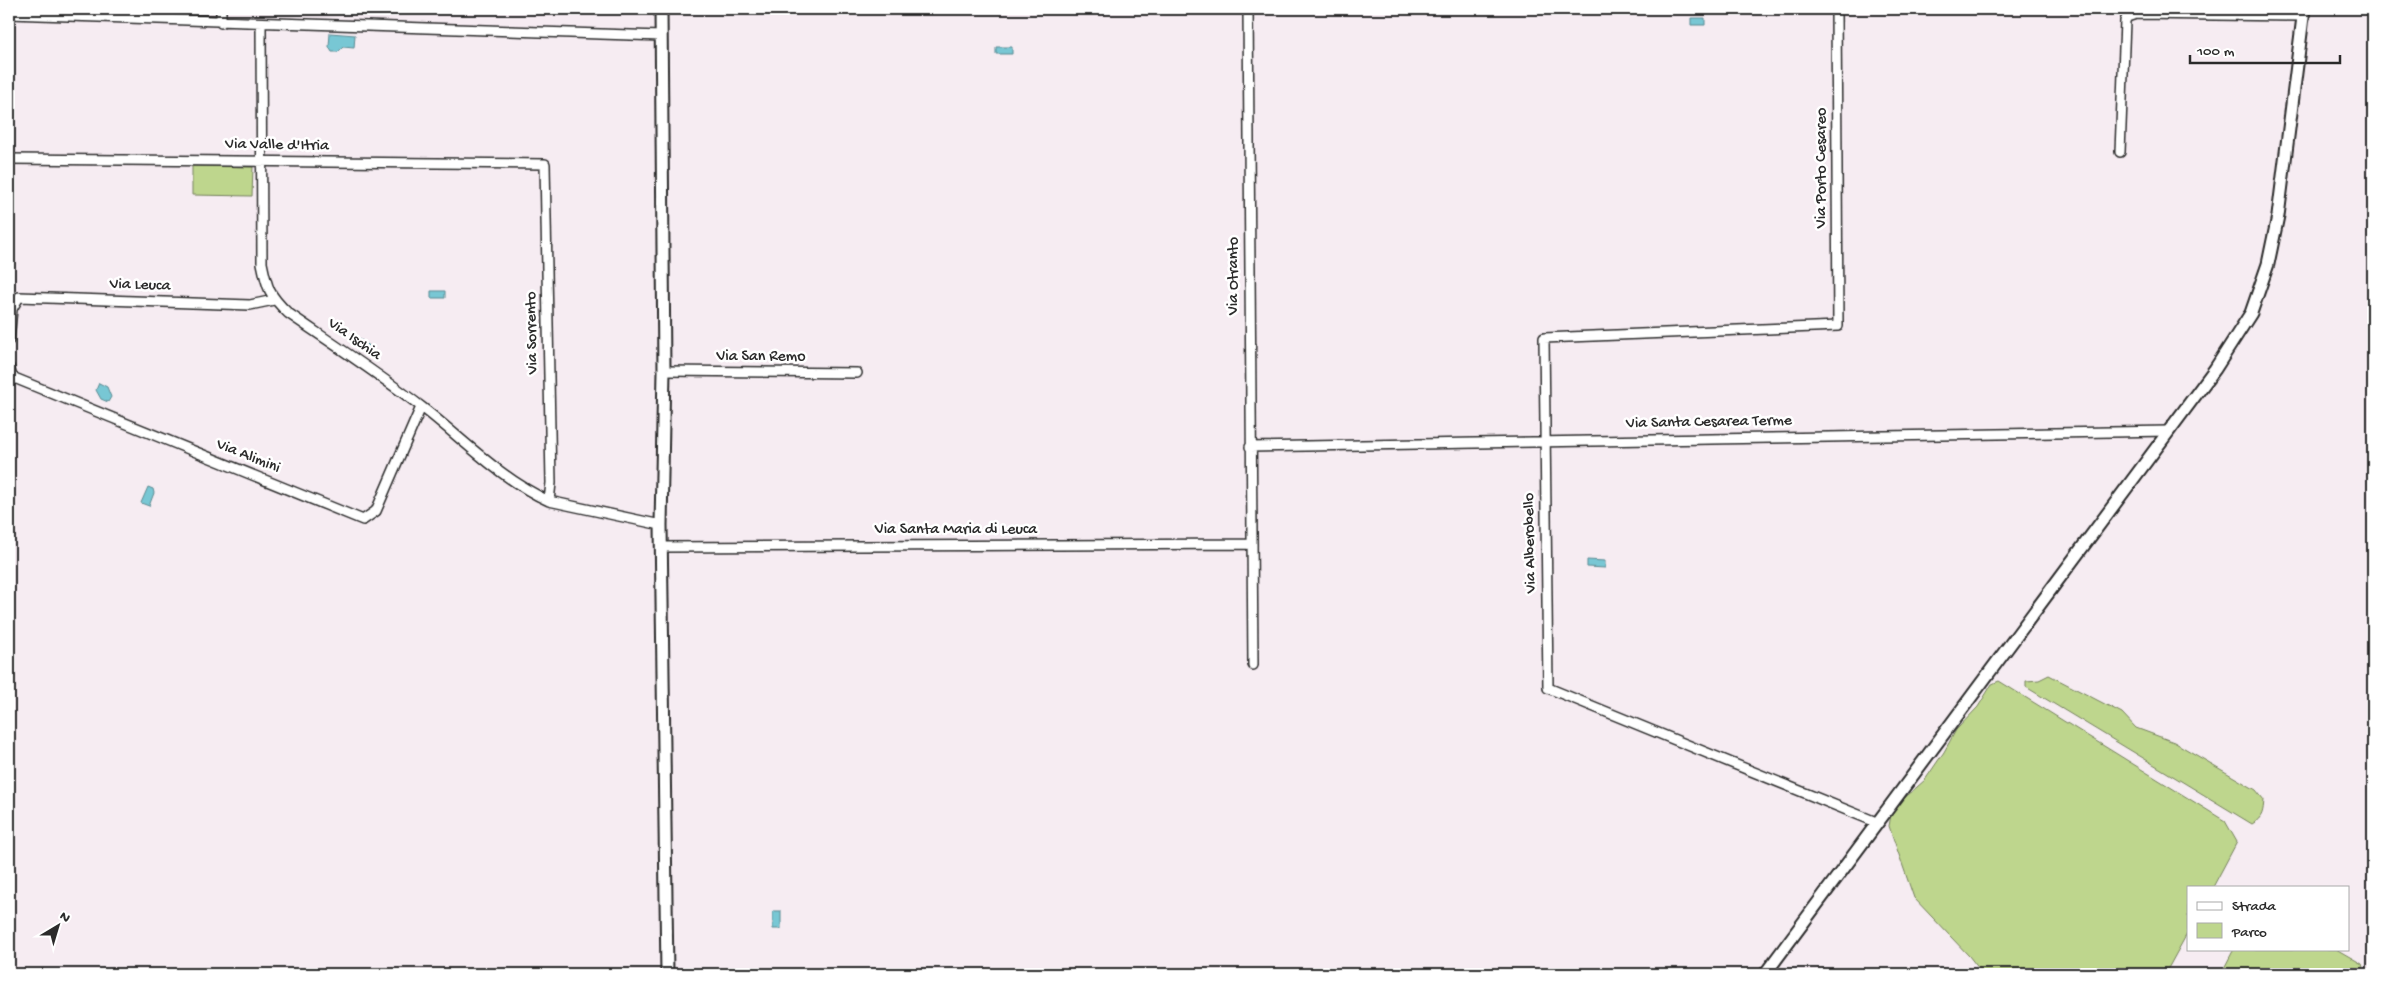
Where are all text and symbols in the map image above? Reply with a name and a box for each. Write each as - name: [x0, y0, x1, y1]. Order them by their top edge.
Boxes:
- scale bar: [2190, 32, 2340, 64]
- text: 100 m: [2196, 43, 2235, 61]
- street label: Via Porto Cesareo: [1813, 108, 1832, 229]
- street label: Via Valle d'Itria: [224, 136, 330, 156]
- street label: Via Otranto: [1225, 237, 1244, 316]
- street label: Via Leuca: [108, 275, 172, 297]
- street label: Via Sorrento: [523, 291, 543, 376]
- street label: Via Ischia: [323, 314, 385, 366]
- street label: Via San Remo: [715, 348, 806, 367]
- street label: Via Santa Cesarea Terme: [1625, 412, 1793, 434]
- street label: Via Alimini: [212, 435, 283, 478]
- street label: Via Alberobello: [1521, 492, 1541, 595]
- street label: Via Santa Maria di Leuca: [874, 521, 1038, 540]
- legend: [2187, 886, 2350, 950]
- text: Strada: [2232, 898, 2277, 916]
- north arrow: [32, 900, 82, 950]
- text: N: [56, 908, 73, 927]
- text: Parco: [2231, 924, 2267, 942]

